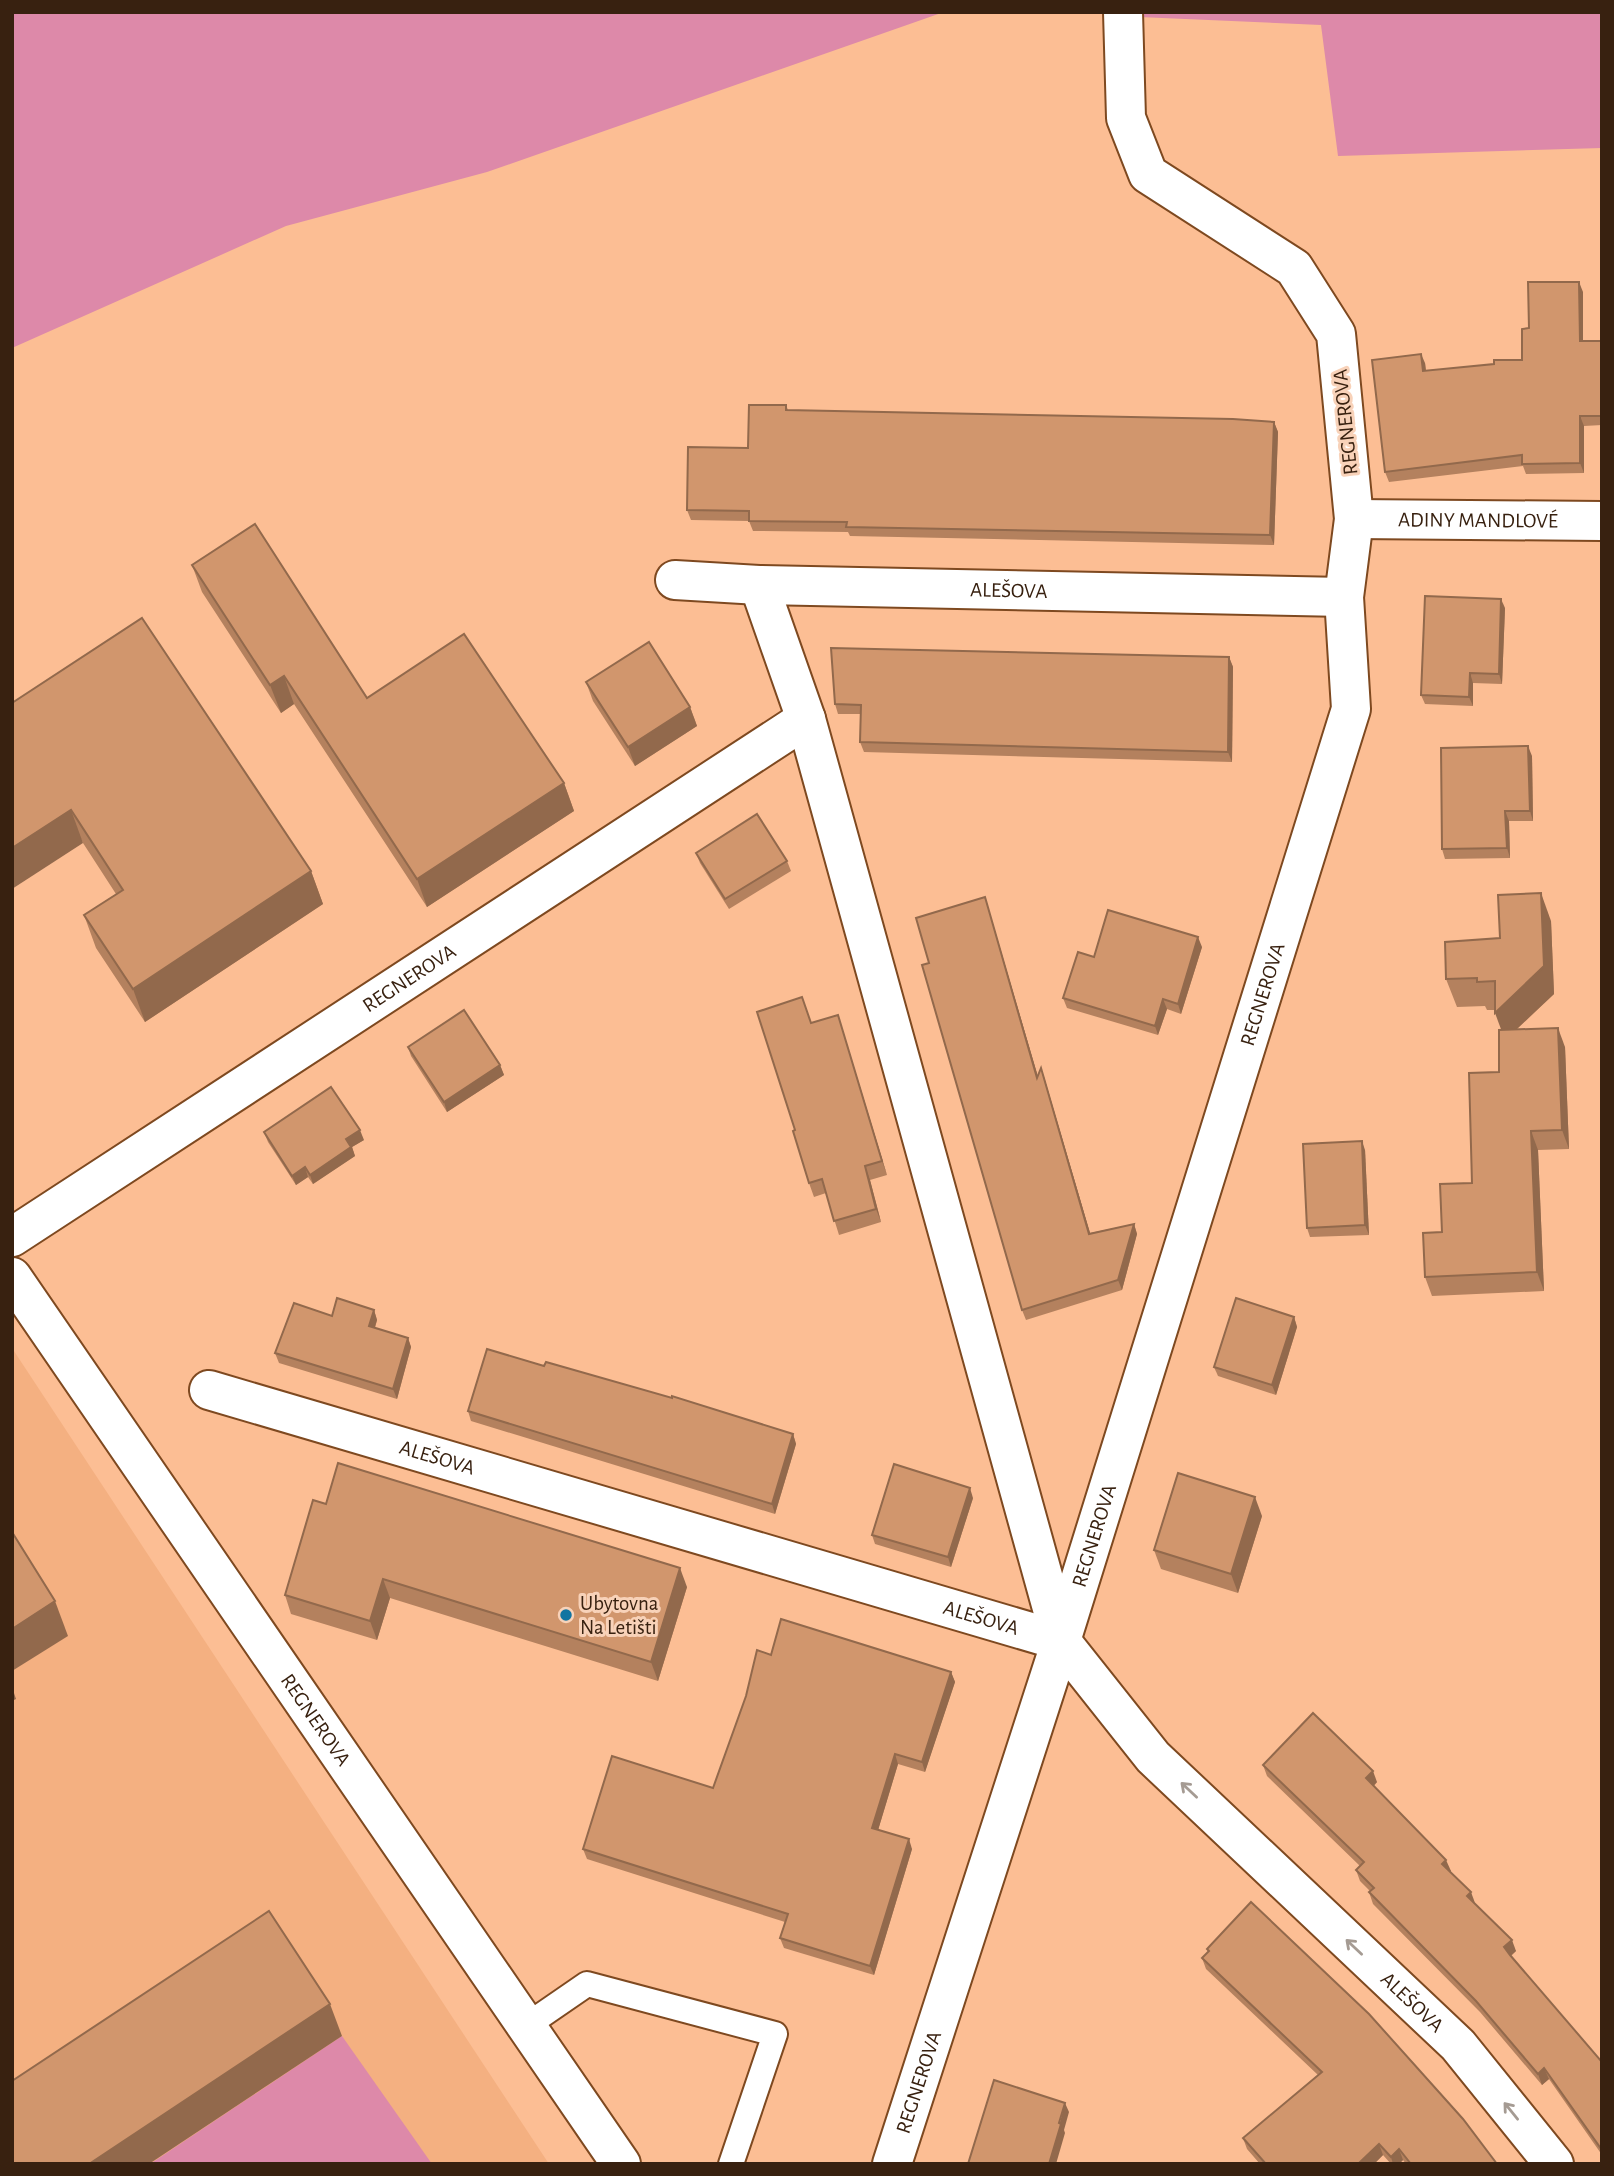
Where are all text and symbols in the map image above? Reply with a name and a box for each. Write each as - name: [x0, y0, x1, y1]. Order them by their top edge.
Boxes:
- street label: REGNEROVA: [1329, 368, 1362, 476]
- street label: ADINY MANDLOVÉ: [1398, 509, 1558, 532]
- street label: ALEŠOVA: [970, 578, 1048, 602]
- street label: REGNEROVA: [1237, 940, 1289, 1048]
- street label: REGNEROVA: [359, 941, 460, 1016]
- street label: ALEŠOVA: [397, 1437, 477, 1479]
- street label: REGNEROVA: [1068, 1482, 1120, 1590]
- place label: Ubytovna Na Letišti: [580, 1593, 659, 1638]
- street label: ALEŠOVA: [941, 1597, 1021, 1639]
- marker: Ubytovna Na Letišti: [558, 1607, 574, 1623]
- street label: REGNEROVA: [277, 1670, 354, 1770]
- one-way arrow: [1180, 1782, 1197, 1799]
- one-way arrow: [1346, 1938, 1363, 1955]
- street label: ALEŠOVA: [1377, 1968, 1447, 2037]
- street label: REGNEROVA: [893, 2028, 945, 2136]
- one-way arrow: [1503, 2102, 1519, 2120]

